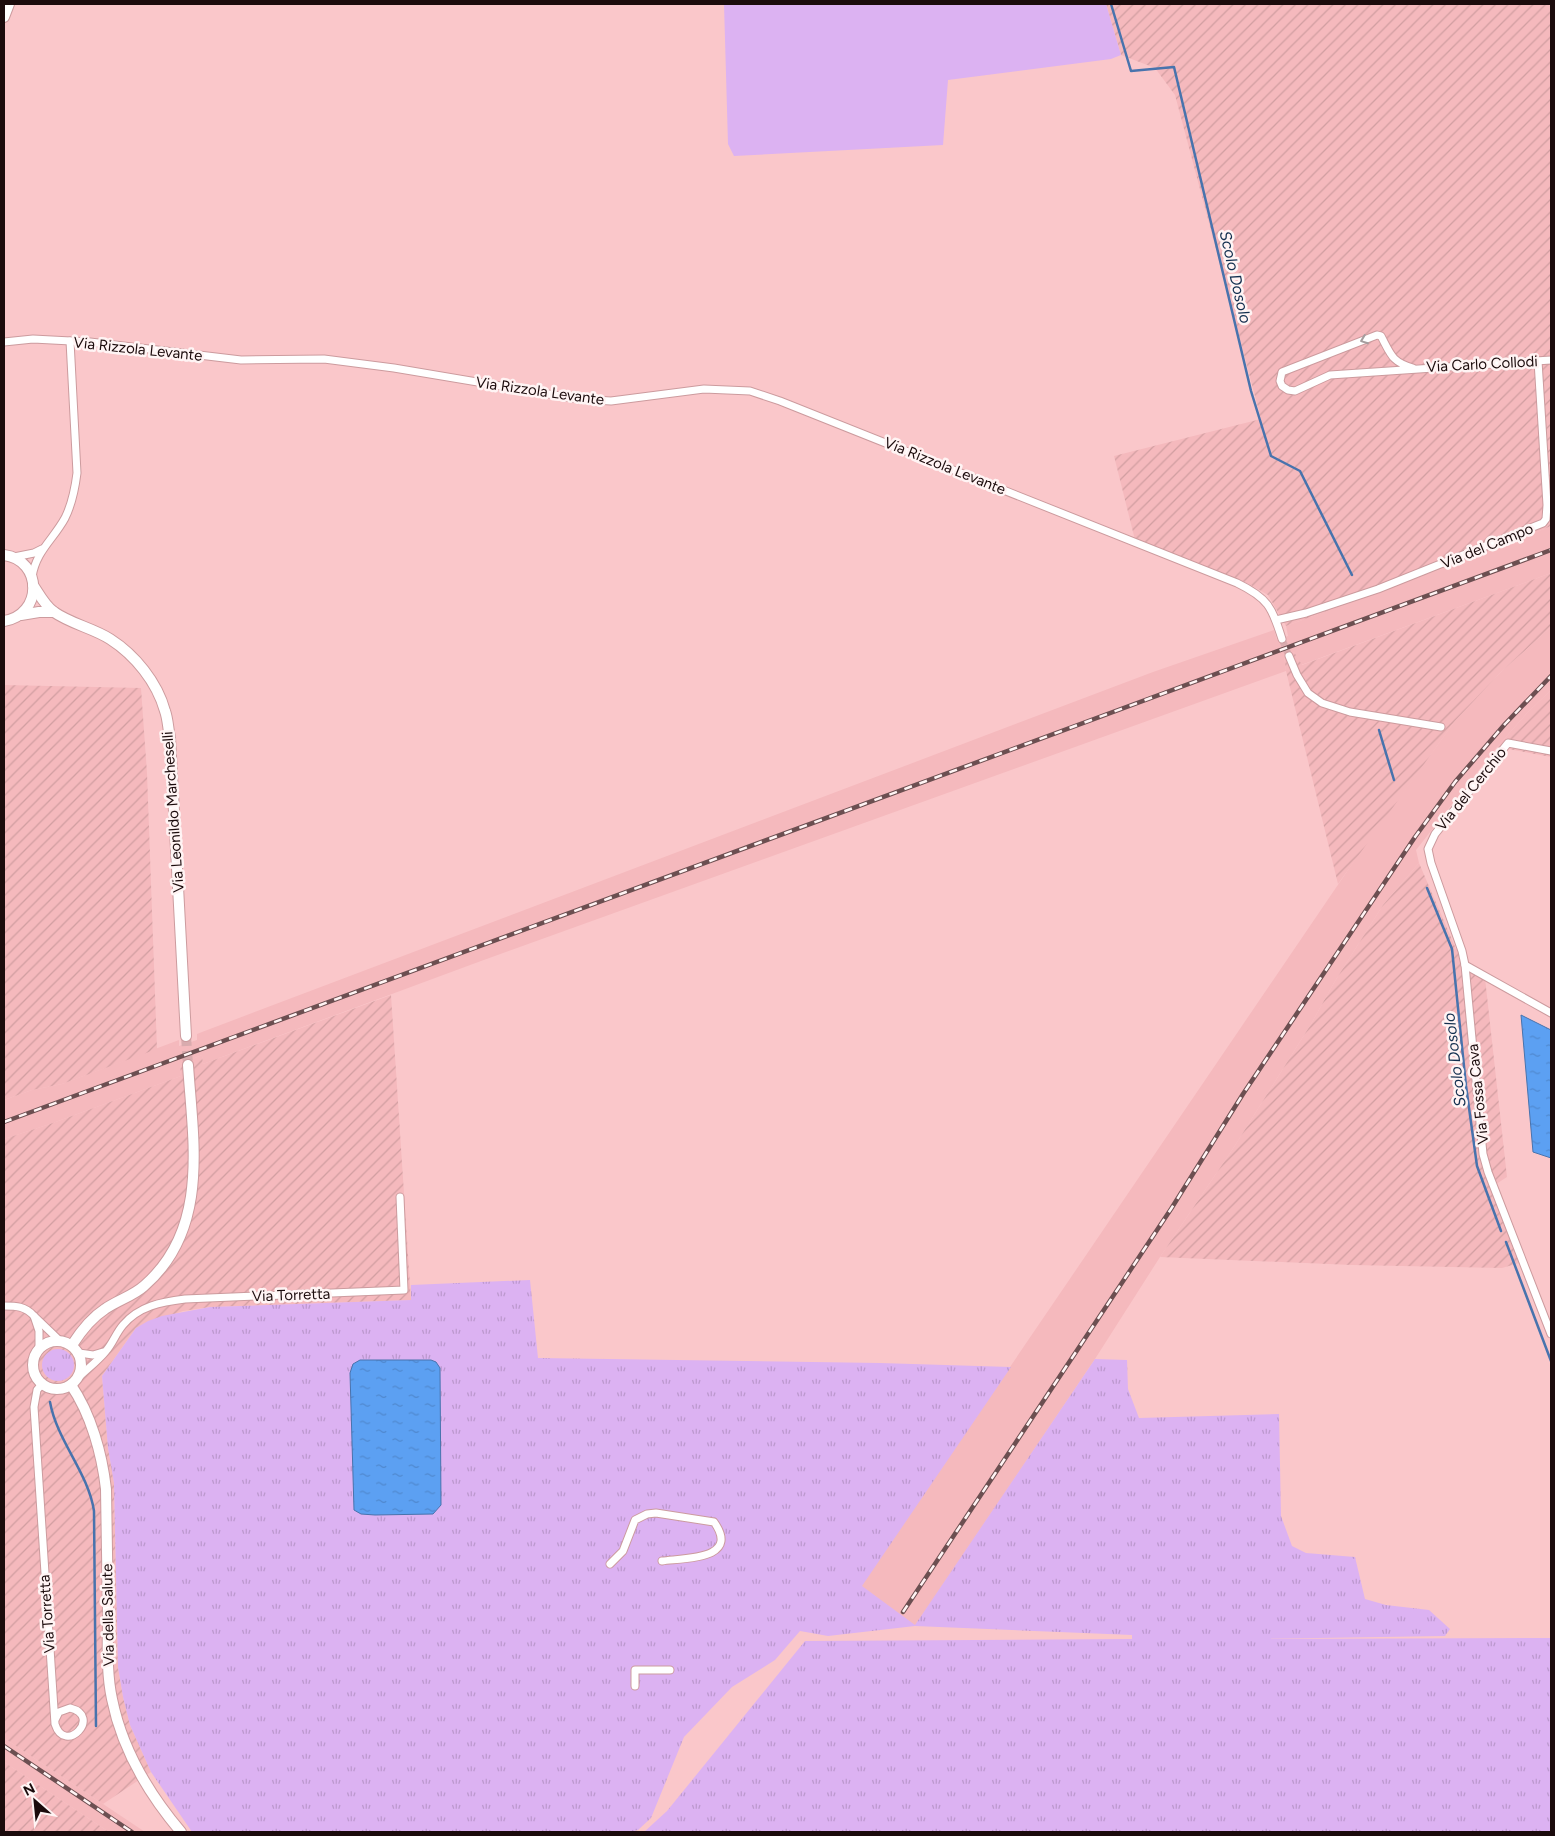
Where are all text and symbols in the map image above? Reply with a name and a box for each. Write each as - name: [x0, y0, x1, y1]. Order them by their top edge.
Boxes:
- water label: Scolo Dosolo: [1216, 229, 1255, 325]
- street label: Via Rizzola Levante: [73, 333, 203, 365]
- one-way arrow: [1360, 334, 1369, 344]
- street label: Via Carlo Collodi: [1426, 352, 1538, 376]
- street label: Via Rizzola Levante: [475, 373, 605, 409]
- street label: Via Rizzola Levante: [882, 433, 1008, 499]
- street label: Via del Campo: [1438, 519, 1536, 573]
- street label: Via Leonildo Marcheselli: [158, 731, 188, 893]
- street label: Via del Cerchio: [1432, 743, 1510, 834]
- water label: Scolo Dosolo: [1439, 1012, 1470, 1108]
- street label: Via Fossa Cava: [1464, 1043, 1492, 1145]
- street label: Via Torretta: [251, 1285, 331, 1305]
- street label: Via della Salute: [98, 1564, 118, 1666]
- street label: Via Torretta: [35, 1574, 59, 1654]
- north arrow: [10, 1776, 60, 1826]
- text: N: [21, 1780, 38, 1800]

